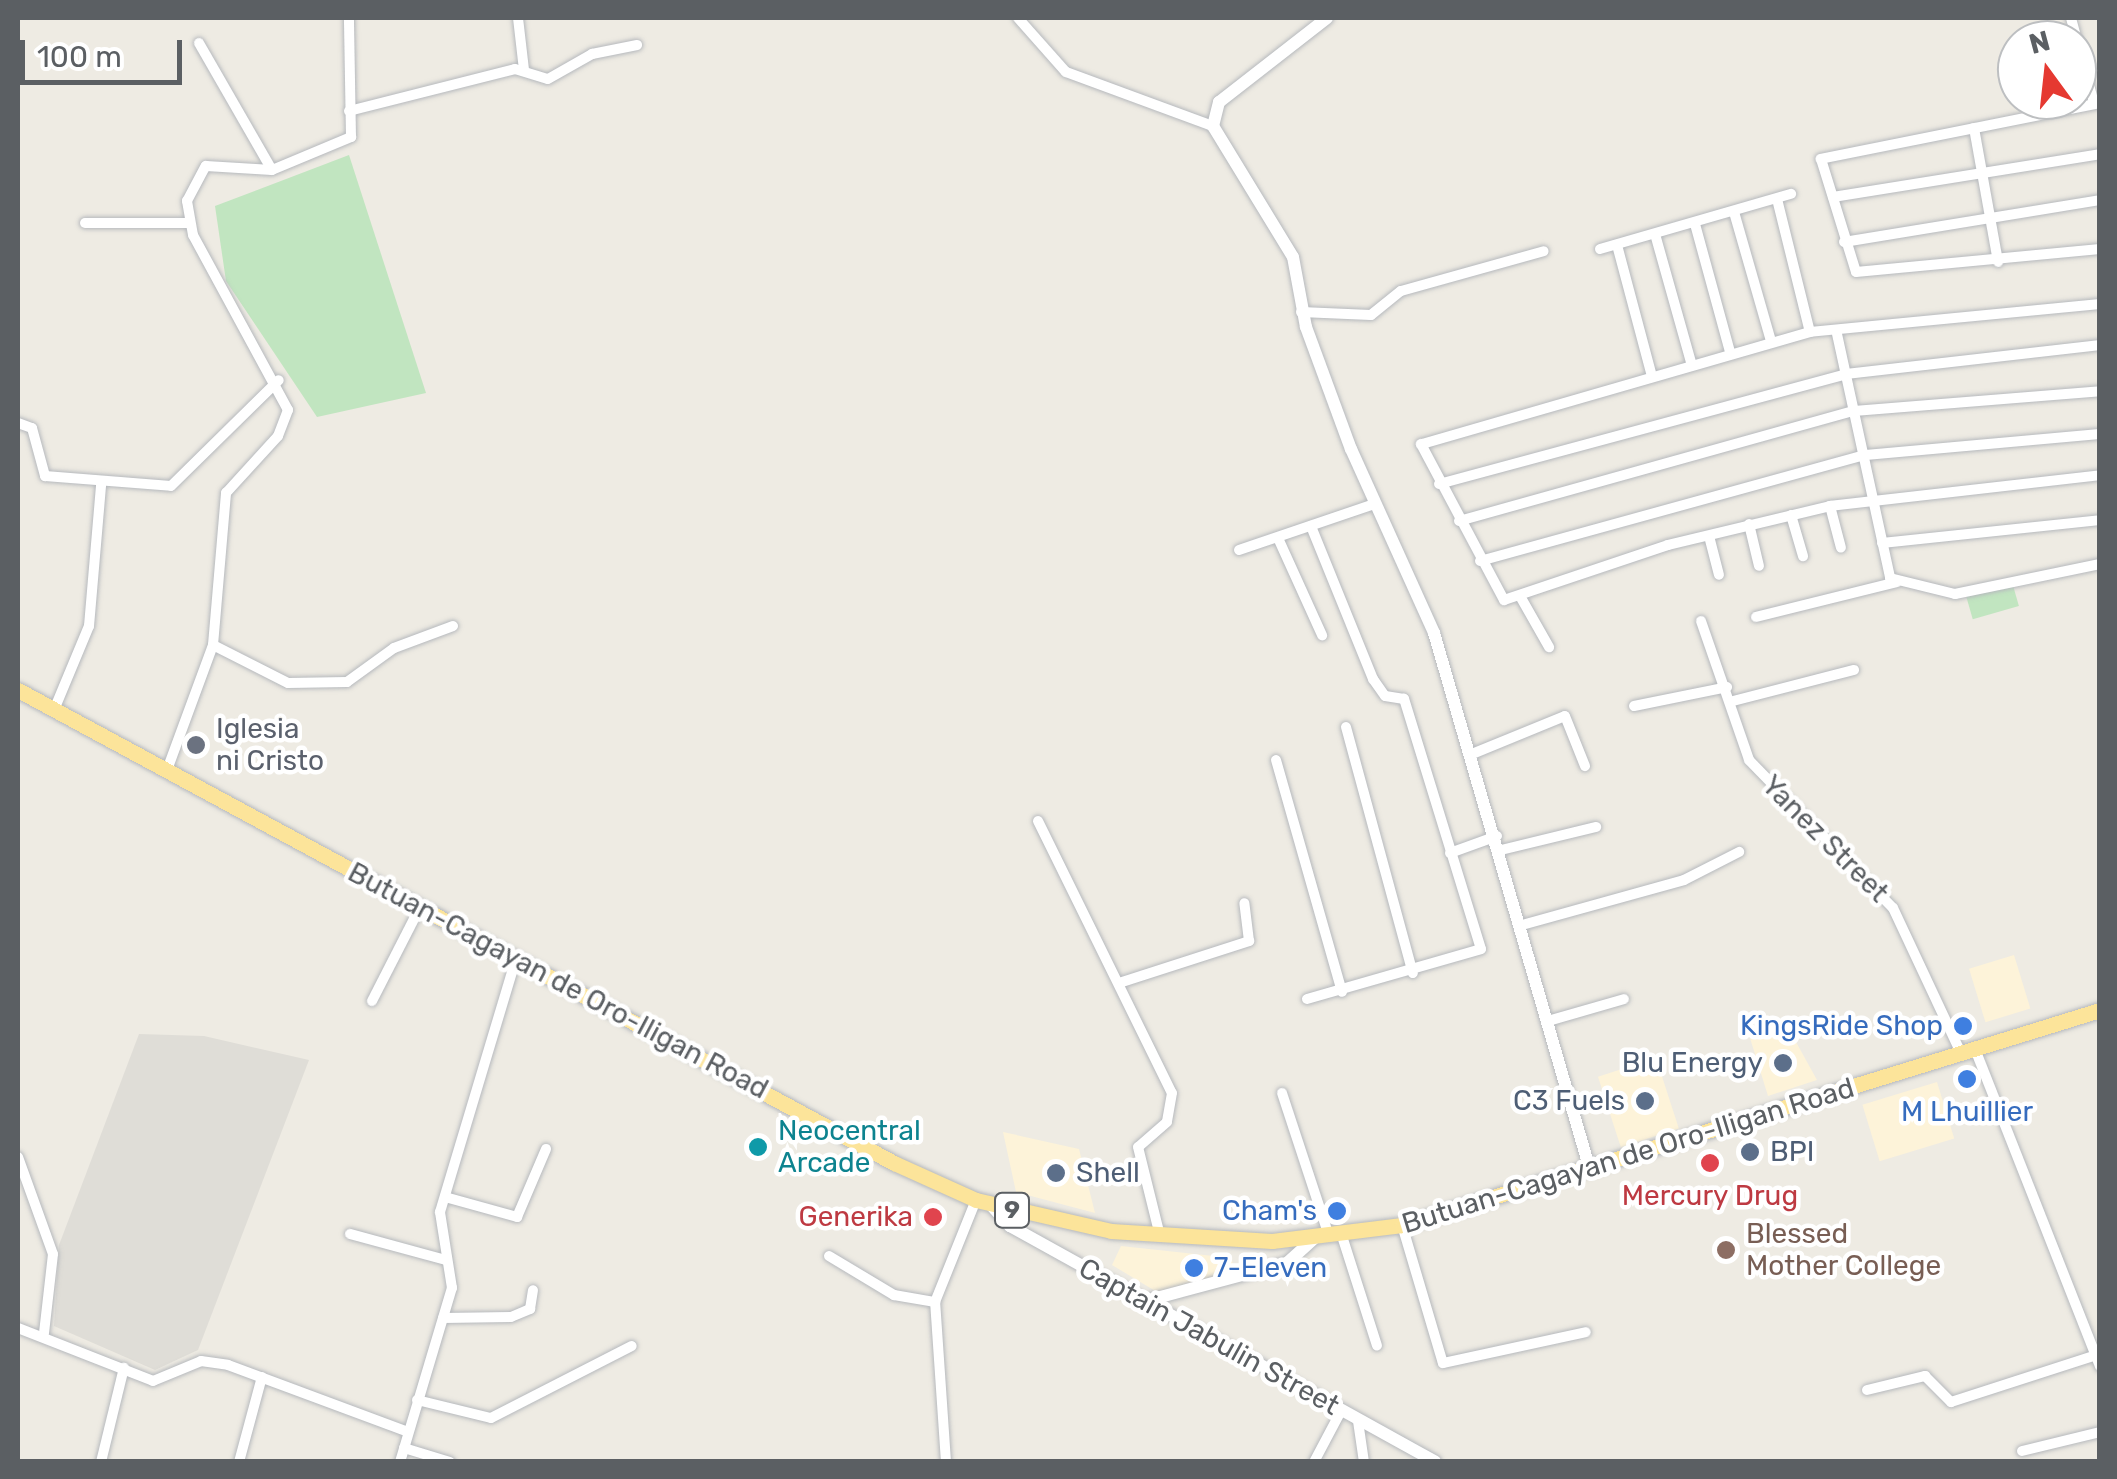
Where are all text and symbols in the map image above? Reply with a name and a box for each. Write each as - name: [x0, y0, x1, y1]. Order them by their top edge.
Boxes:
- scale bar: [25, 20, 188, 82]
- north arrow: [1997, 20, 2097, 120]
- text: N: [2026, 24, 2054, 61]
- text: 100 m: [37, 39, 122, 75]
- place label: Iglesia ni Cristo: [216, 712, 324, 778]
- marker: Iglesia ni Cristo: [185, 734, 207, 756]
- street label: Yanez Street: [1755, 769, 1895, 909]
- street label: Butuan-Cagayan de Oro-Iligan Road: [342, 856, 774, 1106]
- place label: KingsRide Shop: [1740, 1009, 1943, 1043]
- marker: KingsRide Shop: [1952, 1015, 1974, 1037]
- place label: Blu Energy: [1622, 1046, 1763, 1080]
- marker: Blu Energy: [1772, 1052, 1794, 1074]
- marker: M Lhuillier: [1956, 1068, 1978, 1090]
- street label: Butuan-Cagayan de Oro-Iligan Road: [1398, 1071, 1858, 1241]
- place label: C3 Fuels: [1513, 1084, 1625, 1118]
- marker: C3 Fuels: [1634, 1090, 1656, 1112]
- place label: M Lhuillier: [1901, 1095, 2033, 1129]
- place label: Neocentral Arcade: [778, 1114, 921, 1180]
- place label: BPI: [1770, 1135, 1814, 1169]
- marker: Neocentral Arcade: [747, 1136, 769, 1158]
- marker: BPI: [1739, 1141, 1761, 1163]
- marker: Mercury Drug: [1699, 1152, 1721, 1174]
- place label: Shell: [1076, 1156, 1140, 1190]
- marker: Shell: [1045, 1162, 1067, 1184]
- place label: Mercury Drug: [1621, 1179, 1799, 1213]
- road number: 9: [992, 1190, 1032, 1230]
- place label: Cham's: [1222, 1194, 1317, 1228]
- place label: Generika: [799, 1200, 913, 1234]
- marker: Cham's: [1326, 1200, 1348, 1222]
- marker: Generika: [922, 1206, 944, 1228]
- place label: Blessed Mother College: [1746, 1217, 1942, 1283]
- marker: Blessed Mother College: [1715, 1239, 1737, 1261]
- street label: Captain Jabulin Street: [1073, 1251, 1345, 1423]
- place label: 7-Eleven: [1214, 1251, 1327, 1285]
- marker: 7-Eleven: [1183, 1257, 1205, 1279]

